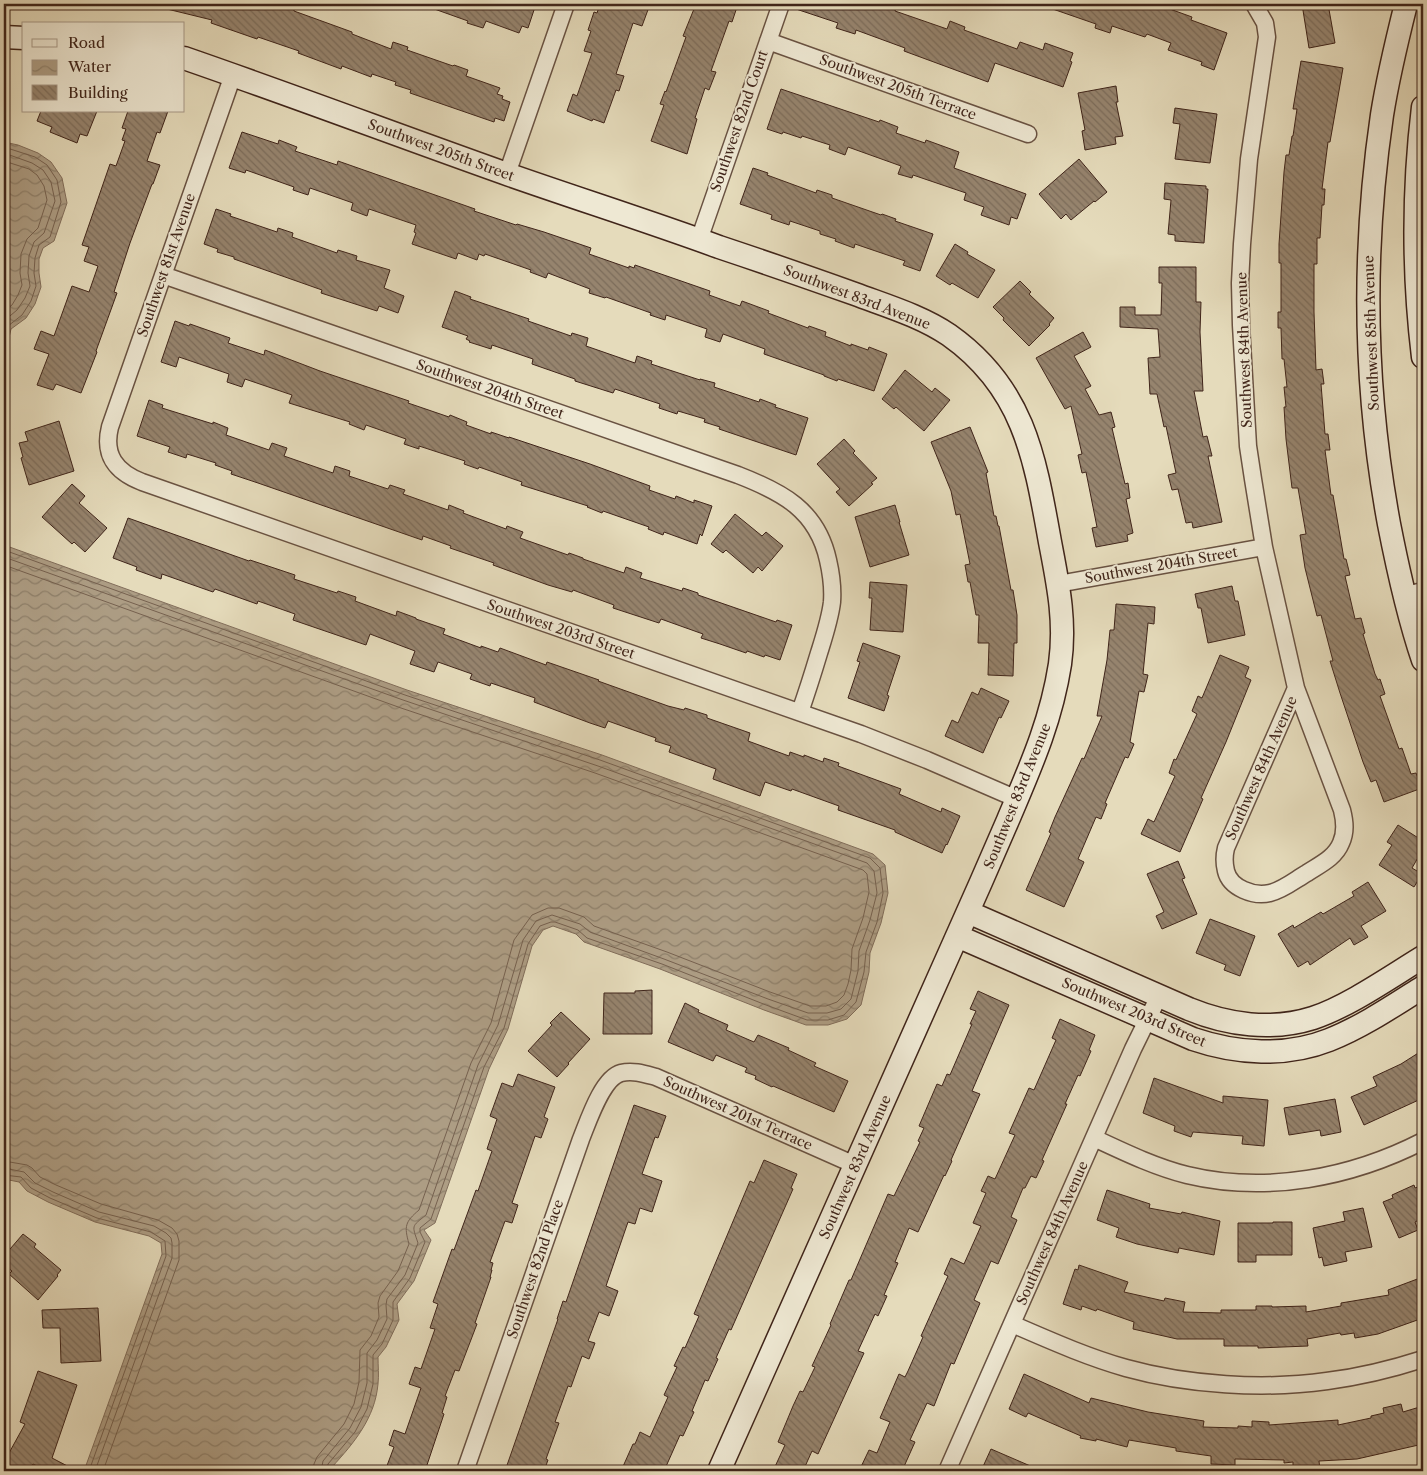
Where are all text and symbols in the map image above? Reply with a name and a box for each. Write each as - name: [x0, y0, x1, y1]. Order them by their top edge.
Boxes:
- legend: [22, 22, 185, 112]
- text: Road: [68, 33, 105, 52]
- street label: Southwest 82nd Court: [706, 48, 772, 194]
- street label: Southwest 205th Terrace: [817, 50, 979, 124]
- text: Water: [67, 57, 112, 76]
- text: Building: [68, 83, 128, 102]
- street label: Southwest 205th Street: [365, 115, 517, 185]
- street label: Southwest 81st Avenue: [133, 191, 199, 339]
- street label: Southwest 85th Avenue: [1359, 255, 1383, 411]
- street label: Southwest 83rd Avenue: [781, 261, 933, 333]
- street label: Southwest 84th Avenue: [1232, 272, 1256, 428]
- street label: Southwest 204th Street: [414, 355, 566, 423]
- street label: Southwest 204th Street: [1083, 543, 1239, 587]
- street label: Southwest 203rd Street: [485, 595, 637, 663]
- street label: Southwest 84th Avenue: [1221, 693, 1301, 843]
- street label: Southwest 83rd Avenue: [979, 720, 1055, 872]
- street label: Southwest 203rd Street: [1059, 973, 1209, 1051]
- street label: Southwest 201st Terrace: [661, 1072, 815, 1154]
- street label: Southwest 83rd Avenue: [815, 1092, 895, 1242]
- street label: Southwest 84th Avenue: [1012, 1158, 1092, 1308]
- street label: Southwest 82nd Place: [503, 1197, 567, 1341]

